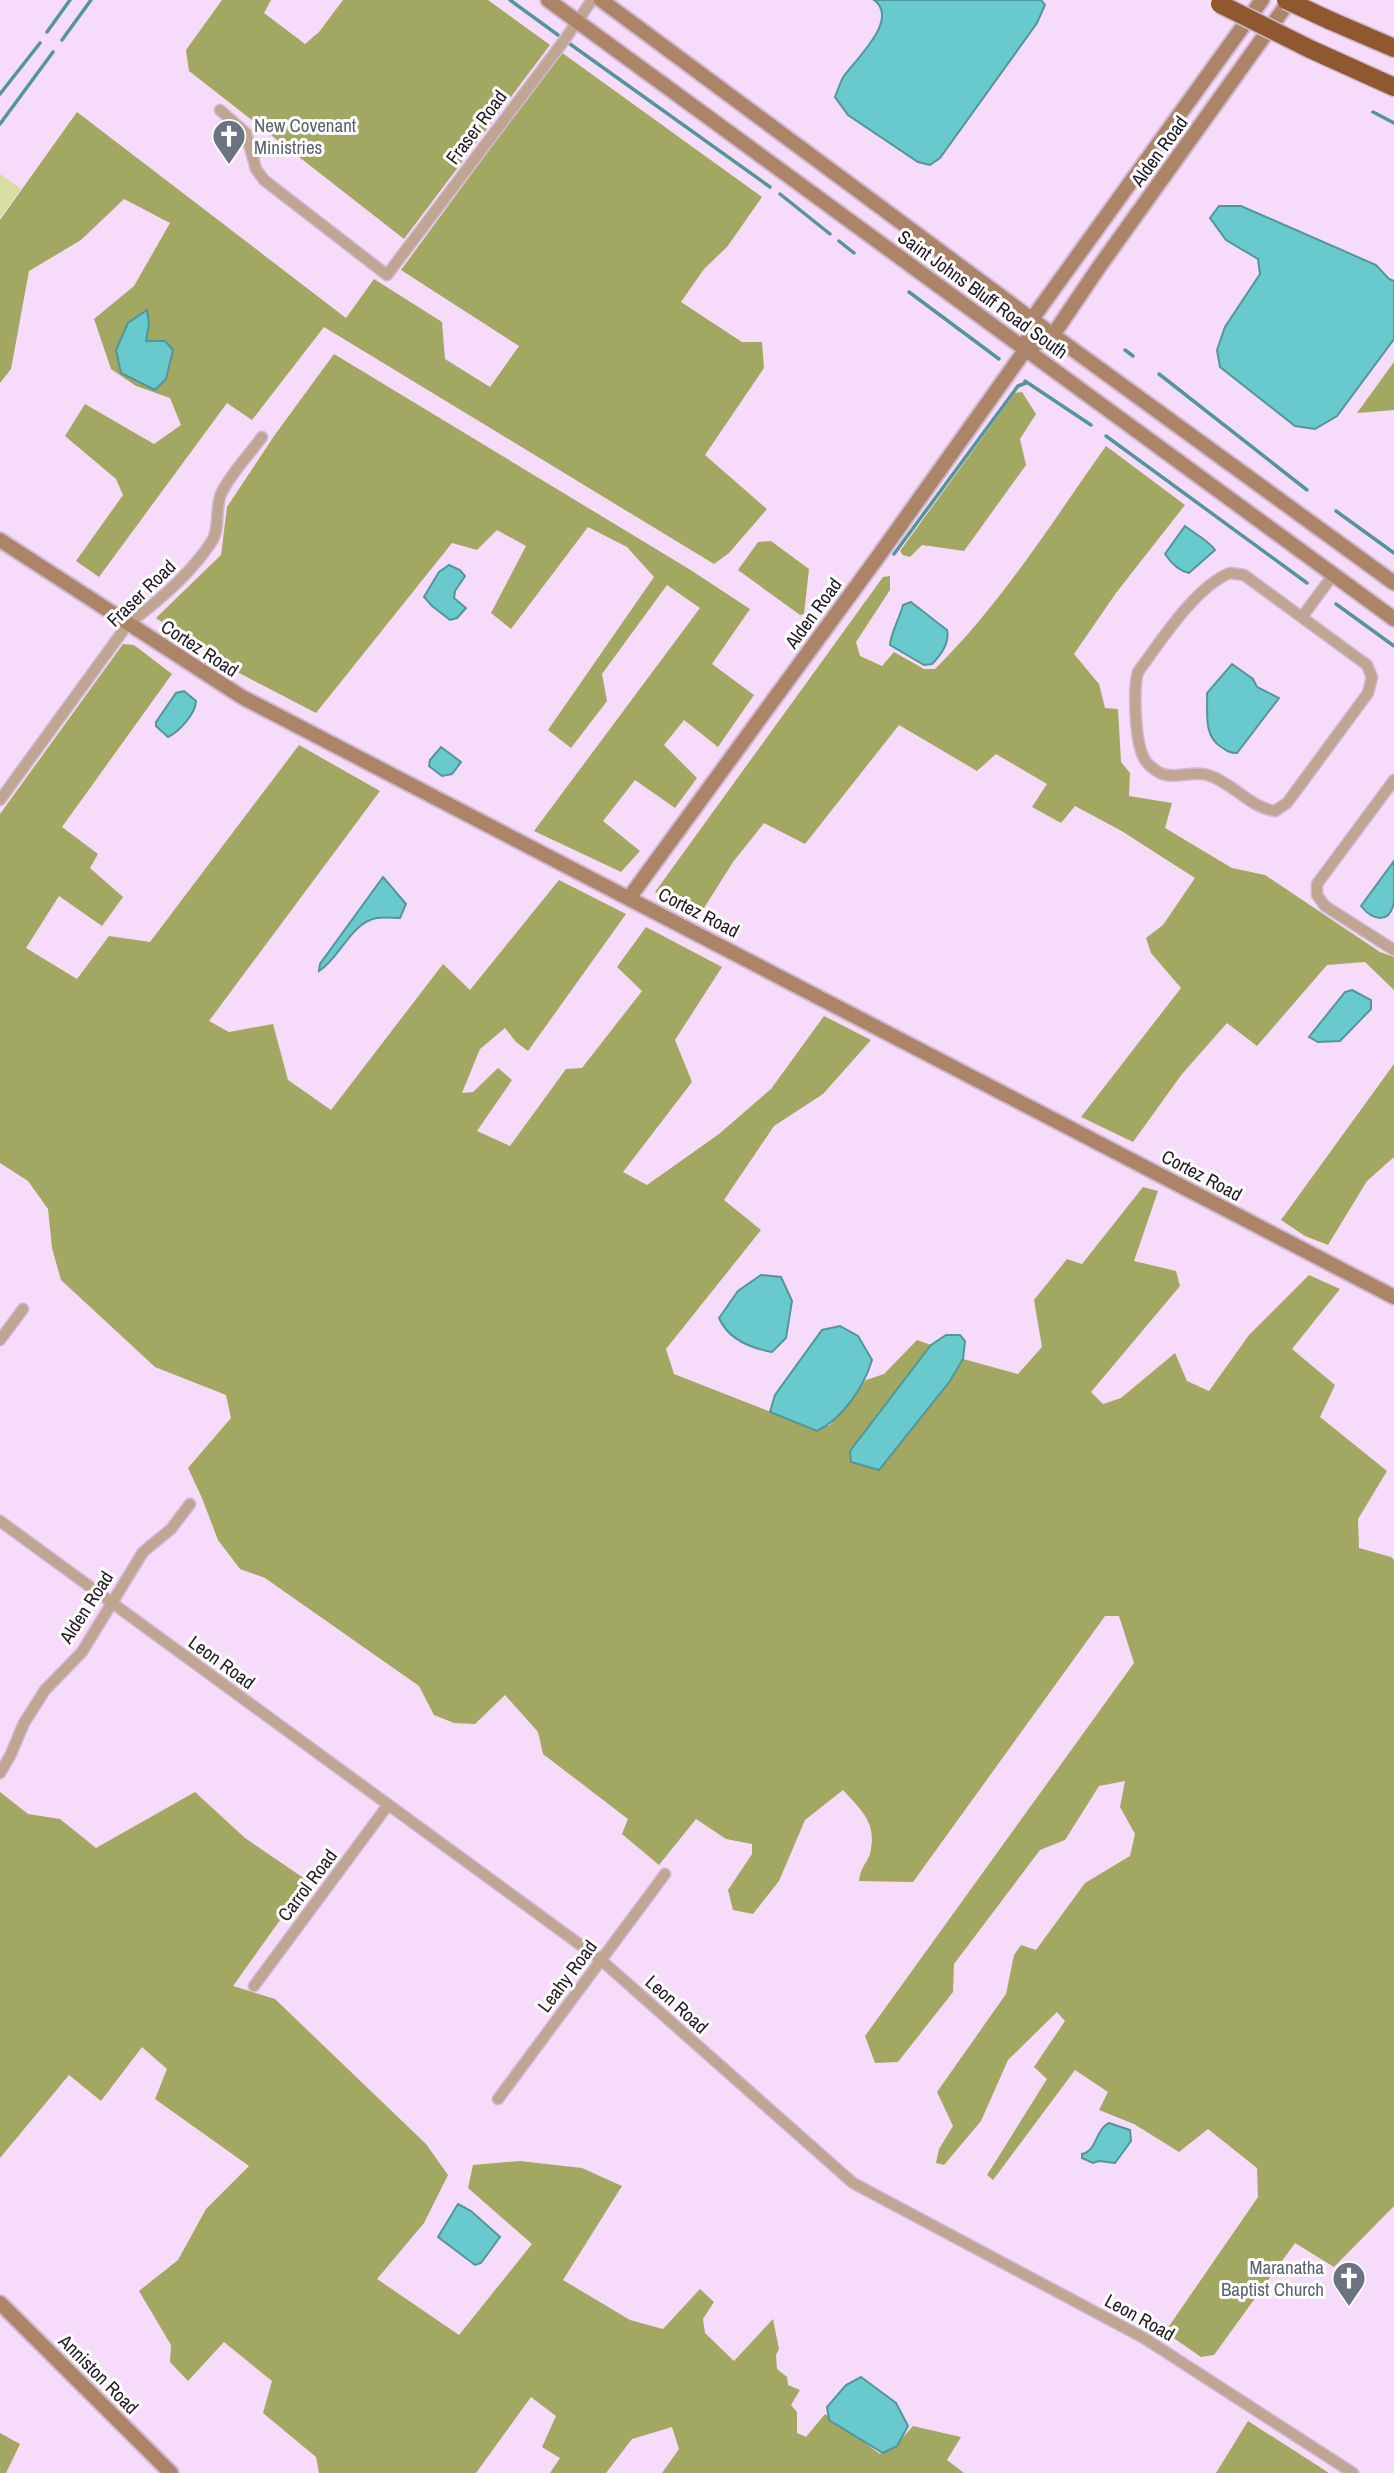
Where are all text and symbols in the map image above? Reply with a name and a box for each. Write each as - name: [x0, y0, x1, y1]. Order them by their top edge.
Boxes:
- street label: Fraser Road: [440, 85, 512, 169]
- street label: Alden Road: [1124, 110, 1193, 192]
- place label: New Covenant Ministries: [254, 112, 357, 160]
- church icon: New Covenant Ministries: [210, 117, 248, 166]
- street label: Saint Johns Bluff Road South: [893, 223, 1073, 365]
- street label: Fraser Road: [101, 554, 181, 632]
- street label: Alden Road: [778, 572, 847, 654]
- street label: Cortez Road: [156, 613, 244, 683]
- street label: Cortez Road: [654, 881, 744, 943]
- street label: Cortez Road: [1157, 1143, 1247, 1207]
- street label: Alden Road: [52, 1566, 119, 1649]
- street label: Leon Road: [184, 1629, 260, 1695]
- street label: Carrol Road: [271, 1844, 343, 1926]
- street label: Leahy Road: [531, 1935, 603, 2017]
- street label: Leon Road: [640, 1969, 714, 2039]
- place label: Maranatha Baptist Church: [1221, 2254, 1324, 2302]
- church icon: Maranatha Baptist Church: [1330, 2259, 1368, 2308]
- street label: Leon Road: [1100, 2287, 1180, 2347]
- street label: Anniston Road: [53, 2328, 145, 2420]

